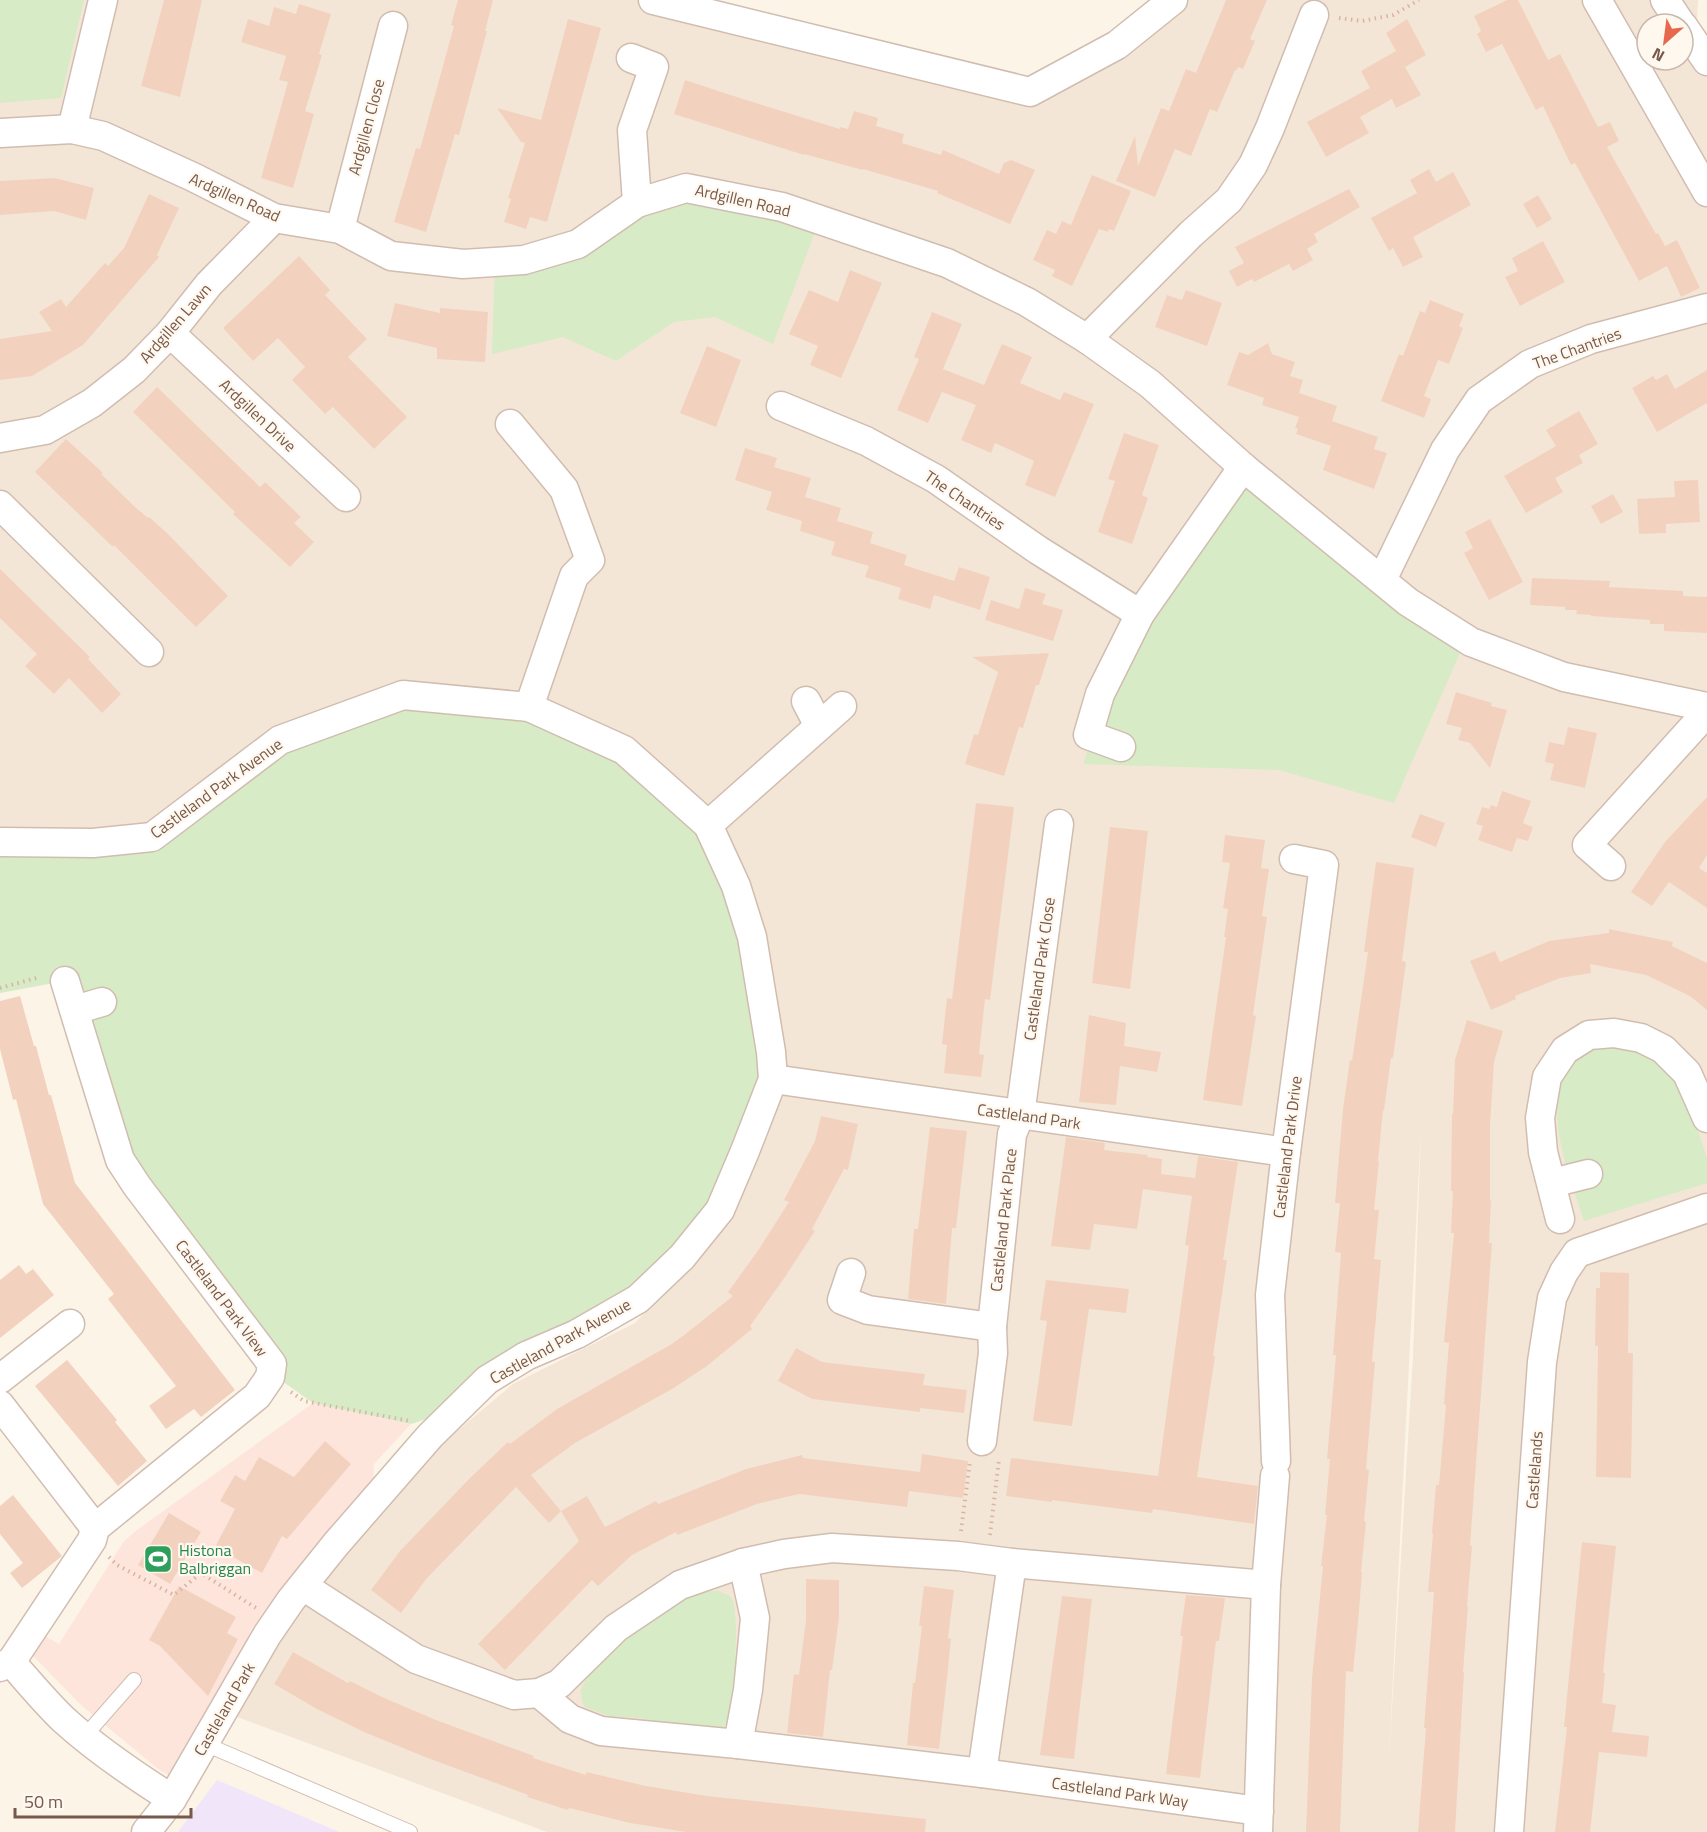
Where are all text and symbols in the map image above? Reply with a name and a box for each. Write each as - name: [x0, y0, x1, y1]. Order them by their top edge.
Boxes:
- north arrow: [1635, 12, 1695, 72]
- text: N: [1647, 42, 1668, 68]
- street label: Ardgillen Close: [342, 76, 390, 178]
- street label: Ardgillen Road: [186, 166, 284, 228]
- street label: Ardgillen Road: [693, 177, 793, 223]
- street label: Ardgillen Lawn: [133, 278, 217, 368]
- street label: The Chantries: [1529, 321, 1625, 375]
- street label: Ardgillen Drive: [214, 373, 302, 457]
- street label: The Chantries: [920, 464, 1010, 536]
- street label: Castleland Park Avenue: [145, 732, 287, 844]
- street label: Castleland Park Close: [1017, 896, 1061, 1042]
- street label: Castleland Park Drive: [1266, 1075, 1308, 1219]
- street label: Castleland Park: [976, 1097, 1083, 1135]
- street label: Castleland Park Place: [984, 1147, 1022, 1293]
- street label: Castleland Park View: [170, 1234, 274, 1362]
- street label: Castleland Park Avenue: [485, 1292, 635, 1390]
- street label: Castlelands: [1519, 1430, 1549, 1510]
- place label: Histona Balbriggan: [179, 1538, 251, 1580]
- sports icon: Histona Balbriggan: [142, 1543, 174, 1575]
- street label: Castleland Park: [187, 1657, 261, 1760]
- street label: Castleland Park Way: [1050, 1771, 1190, 1813]
- scale bar: [15, 1781, 190, 1819]
- text: 50 m: [24, 1788, 63, 1815]

